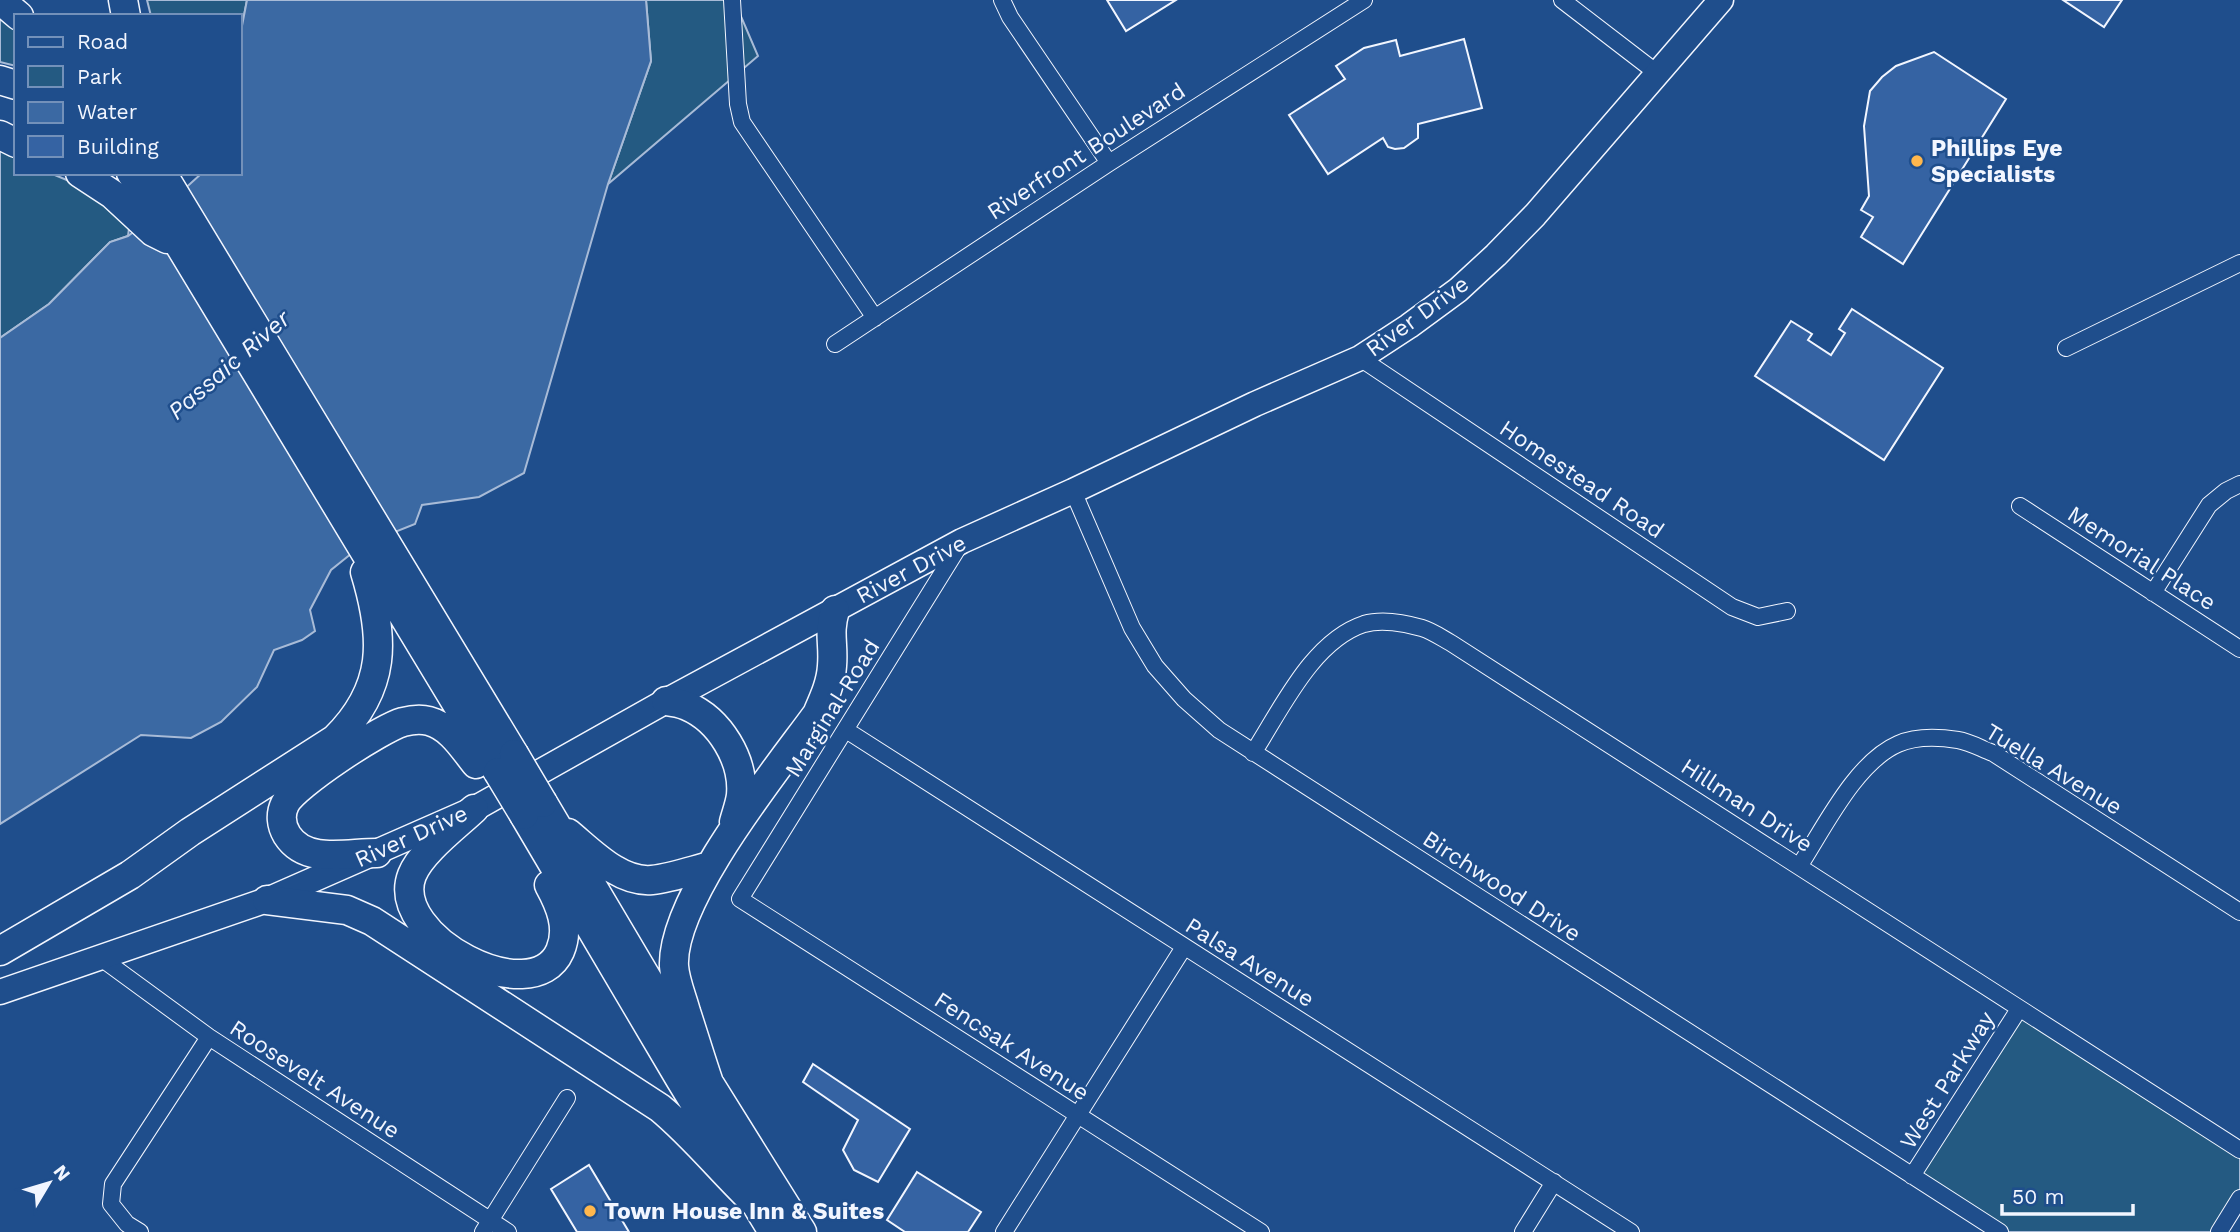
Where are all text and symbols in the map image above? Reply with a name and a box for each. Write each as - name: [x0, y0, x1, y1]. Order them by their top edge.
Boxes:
- legend: [14, 14, 242, 175]
- text: Road: [77, 29, 128, 54]
- text: Park: [77, 64, 122, 89]
- street label: Riverfront Boulevard: [982, 77, 1190, 225]
- text: Water: [77, 99, 138, 124]
- text: Building: [77, 134, 159, 159]
- place label: Phillips Eye Specialists: [1931, 135, 2063, 188]
- marker: Phillips Eye Specialists: [1909, 153, 1925, 169]
- street label: River Drive: [1361, 270, 1474, 363]
- water label: Passaic River: [162, 303, 297, 425]
- street label: Homestead Road: [1495, 414, 1669, 544]
- street label: Memorial Place: [2063, 500, 2221, 616]
- street label: River Drive: [852, 529, 971, 610]
- street label: Marginal Road: [779, 634, 886, 782]
- street label: Tuella Avenue: [1980, 718, 2127, 821]
- street label: Hillman Drive: [1676, 753, 1818, 858]
- street label: River Drive: [351, 800, 472, 873]
- street label: Birchwood Drive: [1418, 825, 1586, 948]
- street label: Palsa Avenue: [1180, 912, 1319, 1013]
- street label: Fencsak Avenue: [929, 986, 1094, 1107]
- street label: West Parkway: [1894, 1006, 2001, 1154]
- street label: Roosevelt Avenue: [225, 1014, 405, 1144]
- north arrow: [14, 1148, 84, 1218]
- text: N: [49, 1160, 75, 1185]
- scale bar: [2002, 1172, 2133, 1216]
- text: 50 m: [2012, 1184, 2064, 1209]
- place label: Town House Inn & Suites: [604, 1198, 884, 1225]
- marker: Town House Inn & Suites: [582, 1203, 598, 1219]

